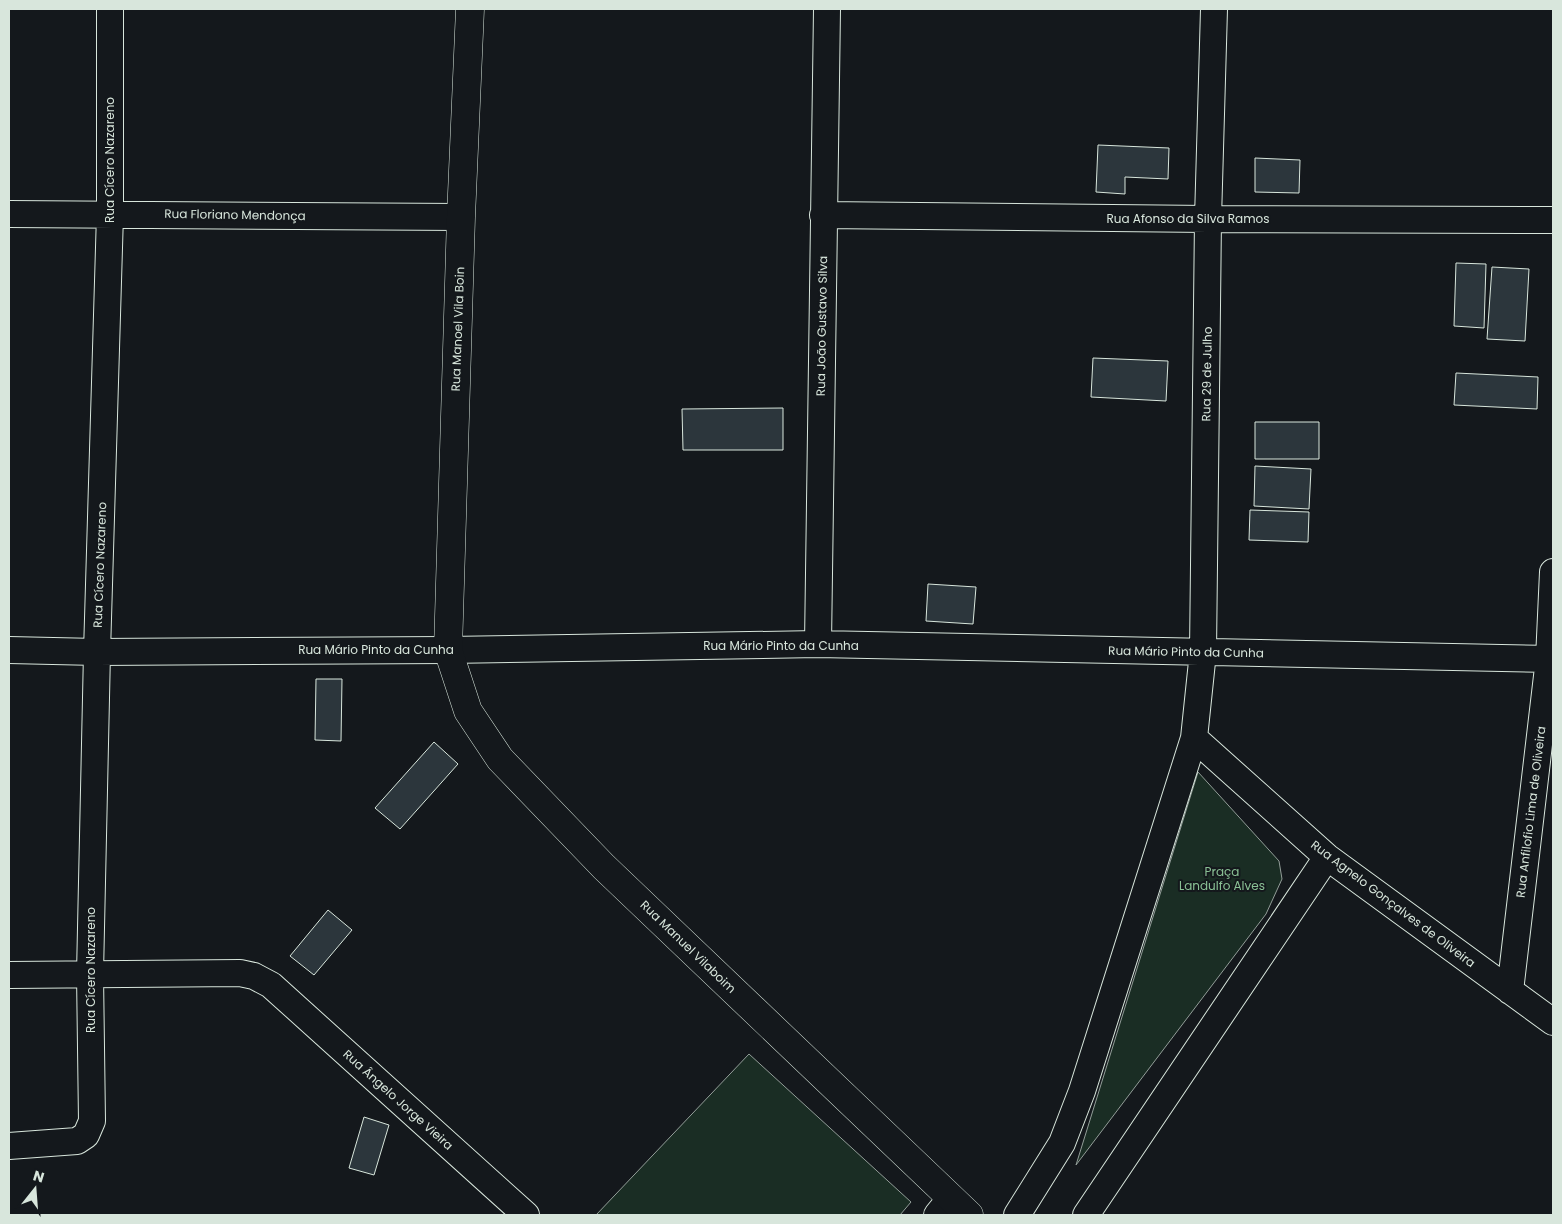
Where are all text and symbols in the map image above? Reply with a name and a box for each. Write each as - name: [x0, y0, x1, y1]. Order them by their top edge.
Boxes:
- street label: Rua Cícero Nazareno: [101, 97, 118, 223]
- street label: Rua Floriano Mendonça: [164, 205, 306, 224]
- street label: Rua Afonso da Silva Ramos: [1107, 210, 1269, 227]
- street label: Rua João Gustavo Silva: [812, 256, 831, 396]
- street label: Rua Manoel Vila Boin: [447, 266, 468, 392]
- street label: Rua 29 de Julho: [1197, 326, 1216, 422]
- street label: Rua Cícero Nazareno: [89, 501, 110, 628]
- street label: Rua Mário Pinto da Cunha: [703, 637, 859, 654]
- street label: Rua Mário Pinto da Cunha: [298, 641, 454, 658]
- street label: Rua Mário Pinto da Cunha: [1108, 642, 1264, 661]
- street label: Rua Anfilofio Lima de Oliveira: [1512, 725, 1549, 899]
- street label: Rua Agnelo Gonçalves de Oliveira: [1308, 836, 1479, 971]
- park label: Praça Landulfo Alves: [1179, 863, 1265, 894]
- street label: Rua Manuel Vilaboim: [637, 896, 740, 997]
- street label: Rua Cícero Nazareno: [82, 907, 99, 1033]
- street label: Rua Ângelo Jorge Vieira: [340, 1046, 457, 1154]
- north arrow: [10, 1164, 60, 1214]
- text: N: [31, 1165, 47, 1188]

